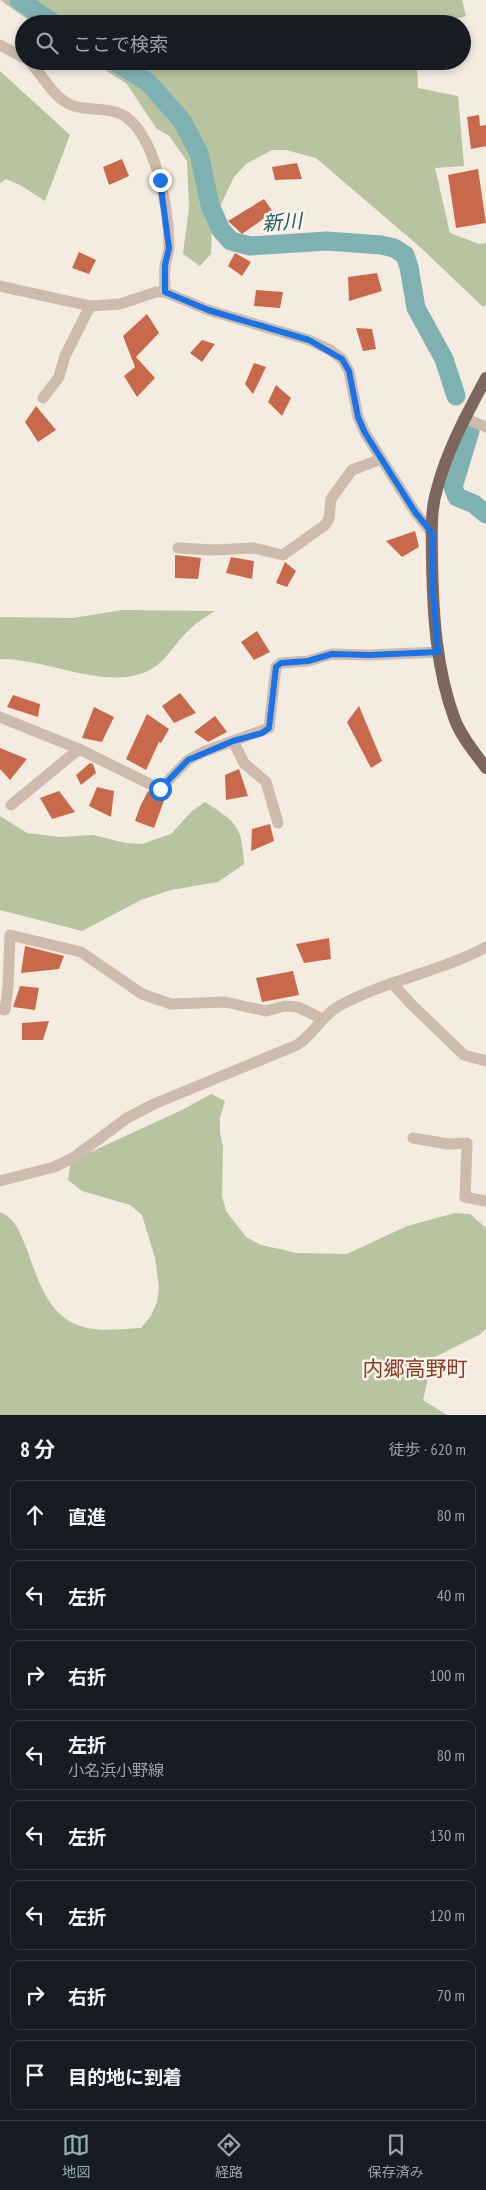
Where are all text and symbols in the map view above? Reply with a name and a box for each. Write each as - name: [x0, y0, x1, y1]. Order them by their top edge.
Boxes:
- search box: [15, 15, 471, 70]
- icon: search: [33, 29, 61, 57]
- text: ここで検索: [73, 32, 168, 56]
- route end: [149, 169, 172, 192]
- water label: 新川: [261, 207, 305, 236]
- route start: [149, 778, 172, 801]
- district label: 内郷高野町: [363, 1355, 468, 1382]
- text: 8 分: [20, 1436, 55, 1463]
- text: 徒歩 · 620 m: [388, 1439, 466, 1459]
- icon: ahead: [21, 1501, 49, 1529]
- text: 直進: [68, 1505, 106, 1529]
- text: 80 m: [437, 1505, 465, 1525]
- icon: left: [21, 1581, 49, 1609]
- text: 左折: [68, 1585, 106, 1609]
- text: 40 m: [437, 1585, 465, 1605]
- icon: right: [21, 1661, 49, 1689]
- text: 右折: [68, 1665, 106, 1689]
- text: 100 m: [430, 1665, 465, 1685]
- text: 左折: [68, 1733, 106, 1757]
- icon: left: [21, 1741, 49, 1769]
- text: 80 m: [437, 1745, 465, 1765]
- text: 小名浜小野線: [68, 1760, 164, 1780]
- icon: left: [21, 1821, 49, 1849]
- text: 左折: [68, 1825, 106, 1849]
- text: 130 m: [430, 1825, 465, 1845]
- icon: left: [21, 1901, 49, 1929]
- text: 左折: [68, 1905, 106, 1929]
- text: 120 m: [430, 1905, 465, 1925]
- icon: right: [21, 1981, 49, 2009]
- text: 右折: [68, 1985, 106, 2009]
- text: 70 m: [437, 1985, 465, 2005]
- icon: arrive: [21, 2061, 49, 2089]
- text: 目的地に到着: [68, 2065, 182, 2089]
- tab: 地図: [62, 2131, 90, 2181]
- tab: 経路: [215, 2131, 243, 2181]
- tab: 保存済み: [368, 2131, 424, 2181]

